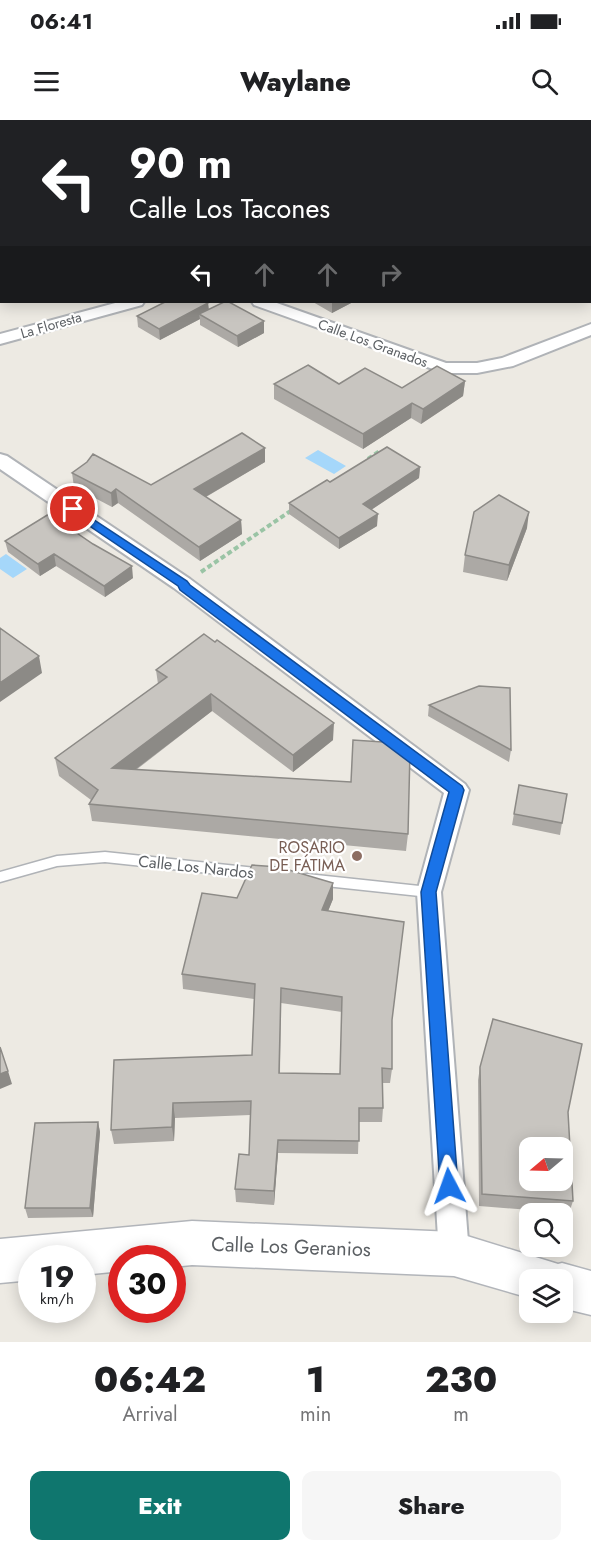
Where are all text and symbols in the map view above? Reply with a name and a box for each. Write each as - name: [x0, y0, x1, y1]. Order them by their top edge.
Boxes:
- text: 06:41: [30, 5, 93, 37]
- text: Waylane: [240, 62, 351, 101]
- icon: menu: [30, 65, 63, 98]
- icon: search: [528, 65, 561, 98]
- text: 90 m: [129, 133, 232, 194]
- icon: left: [30, 144, 108, 222]
- text: Calle Los Tacones: [129, 189, 330, 228]
- icon: left: [185, 258, 218, 291]
- icon: ahead: [248, 258, 281, 291]
- icon: ahead: [311, 258, 344, 291]
- icon: right: [374, 258, 407, 291]
- street label: La Floresta: [18, 307, 84, 343]
- street label: Calle Los Granados: [315, 314, 431, 372]
- pin: [47, 483, 98, 534]
- icon: arrive: [56, 492, 89, 525]
- place label: ROSARIO DE FÁTIMA: [269, 836, 345, 877]
- street label: Calle Los Nardos: [137, 849, 255, 885]
- marker: ROSARIO DE FÁTIMA: [350, 849, 364, 863]
- north arrow: [519, 1137, 573, 1191]
- map controls: [519, 1137, 573, 1323]
- position arrow: [417, 1154, 481, 1218]
- button: search: [519, 1203, 573, 1257]
- street label: Calle Los Geranios: [211, 1230, 371, 1264]
- speed limit sign: 30: [108, 1245, 186, 1323]
- text: 19: [39, 1255, 75, 1298]
- button: layers: [519, 1269, 573, 1323]
- text: km/h: [40, 1288, 74, 1310]
- text: 06:42: [94, 1353, 206, 1405]
- text: 1: [306, 1353, 325, 1405]
- text: 230: [425, 1353, 497, 1405]
- text: Arrival: [122, 1400, 178, 1429]
- text: min: [300, 1400, 331, 1429]
- text: m: [453, 1400, 469, 1429]
- button: Exit: [30, 1471, 290, 1540]
- button: Share: [302, 1471, 561, 1540]

